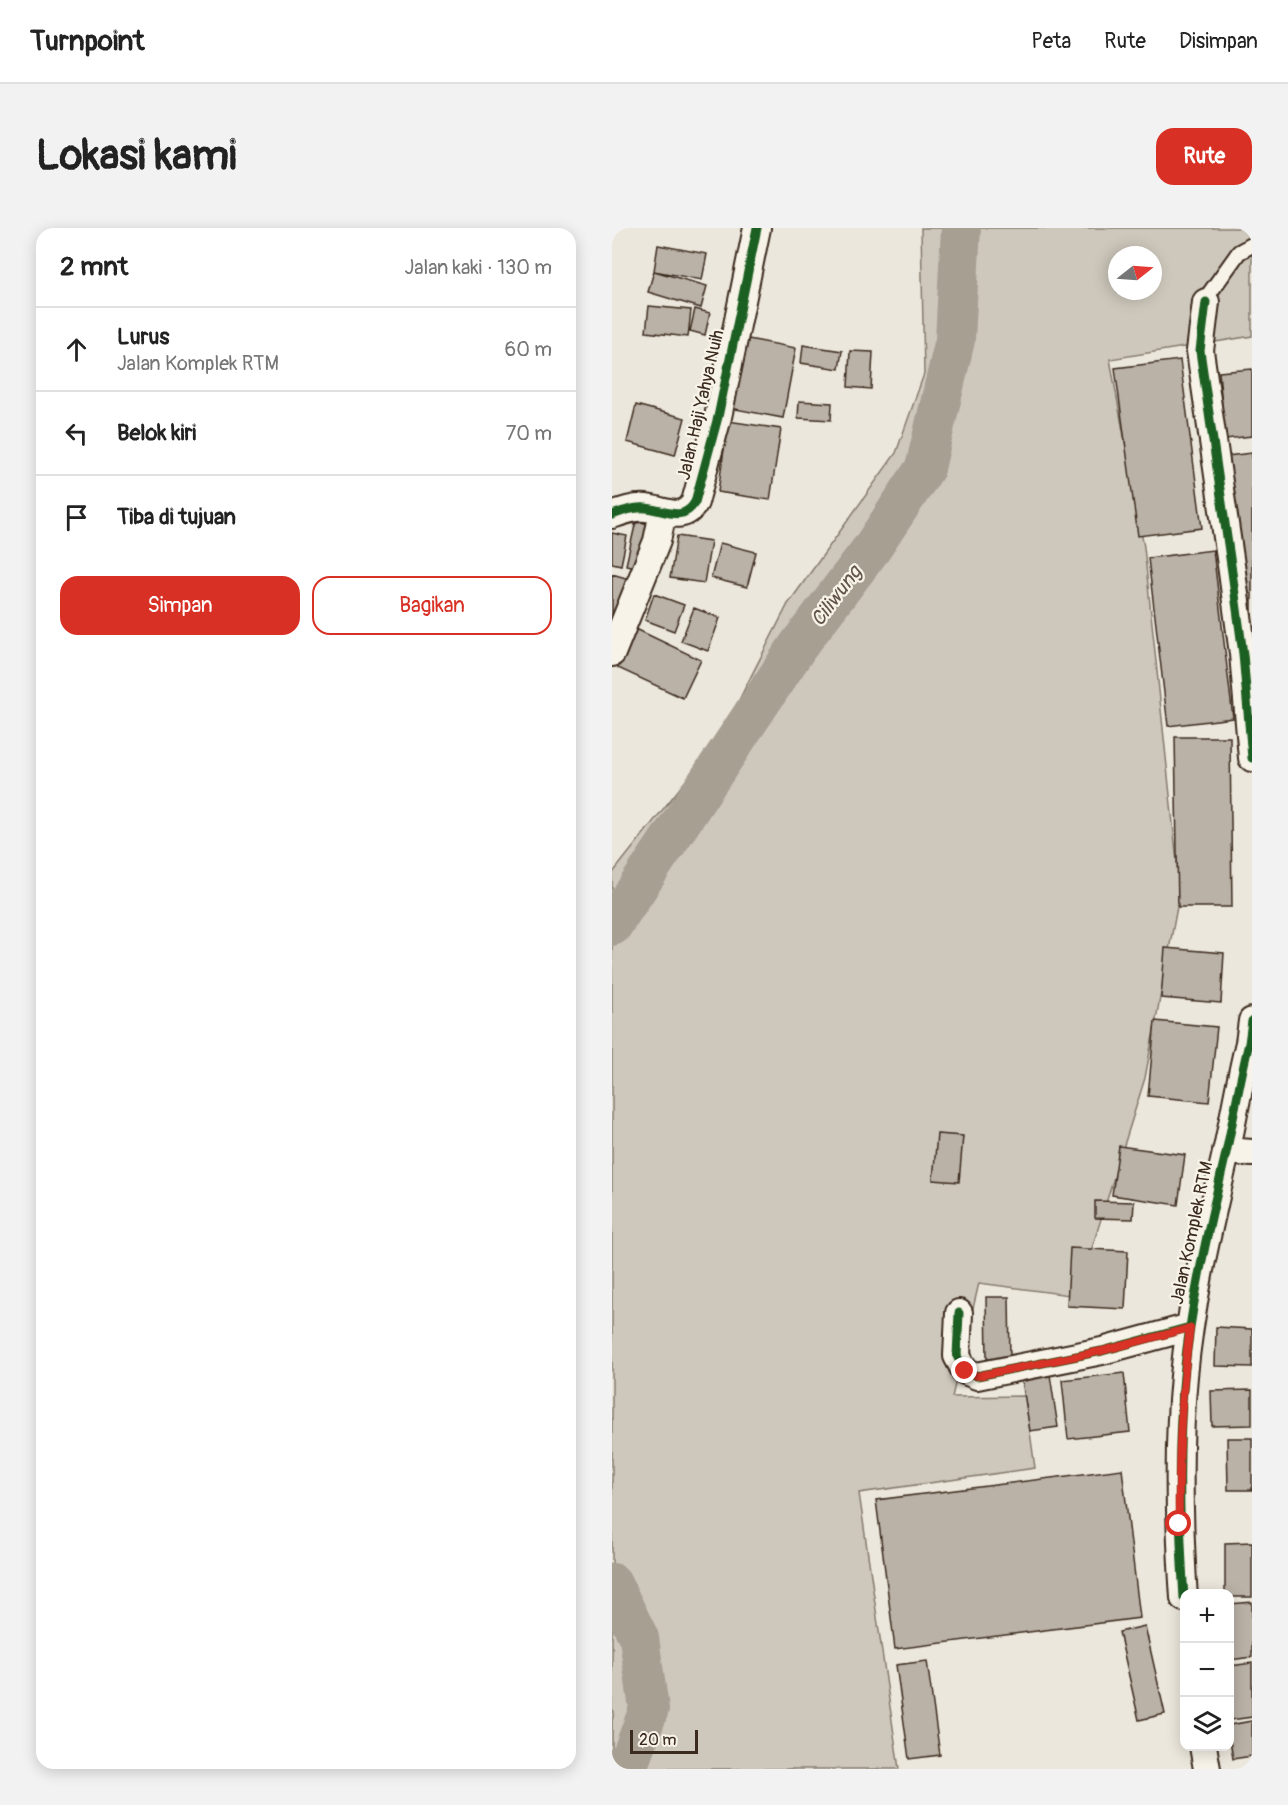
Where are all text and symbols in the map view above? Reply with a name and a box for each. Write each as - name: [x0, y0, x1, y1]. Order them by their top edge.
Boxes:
- text: Turnpoint: [30, 24, 144, 59]
- text: Peta: [1031, 28, 1071, 55]
- text: Rute: [1104, 28, 1146, 55]
- text: Disimpan: [1179, 28, 1258, 55]
- button: Rute: [1156, 128, 1252, 185]
- text: Lokasi kami: [36, 130, 236, 182]
- north arrow: [1108, 246, 1162, 300]
- text: 2 mnt: [60, 251, 128, 283]
- text: Jalan kaki · 130 m: [405, 255, 552, 280]
- text: Lurus: [117, 323, 169, 351]
- street label: Jalan Haji Yahya Nuih: [673, 328, 729, 482]
- icon: ahead: [60, 333, 93, 366]
- text: 60 m: [505, 337, 552, 362]
- text: Jalan Komplek RTM: [117, 351, 279, 376]
- icon: left: [60, 417, 93, 450]
- text: Belok kiri: [117, 419, 196, 447]
- text: 70 m: [506, 421, 552, 446]
- icon: arrive: [60, 501, 93, 534]
- text: Tiba di tujuan: [117, 503, 236, 531]
- water label: Ciliwung: [805, 559, 868, 631]
- button: Simpan: [60, 576, 300, 635]
- button: Bagikan: [312, 576, 552, 635]
- street label: Jalan Komplek RTM: [1166, 1159, 1218, 1307]
- route end: [951, 1357, 977, 1383]
- route start: [1165, 1510, 1191, 1536]
- map controls: [1180, 1589, 1234, 1751]
- button: +: [1180, 1589, 1234, 1643]
- button: −: [1180, 1643, 1234, 1697]
- button: layers: [1180, 1697, 1234, 1751]
- scale bar: [630, 1727, 698, 1754]
- text: 20 m: [639, 1730, 677, 1750]

